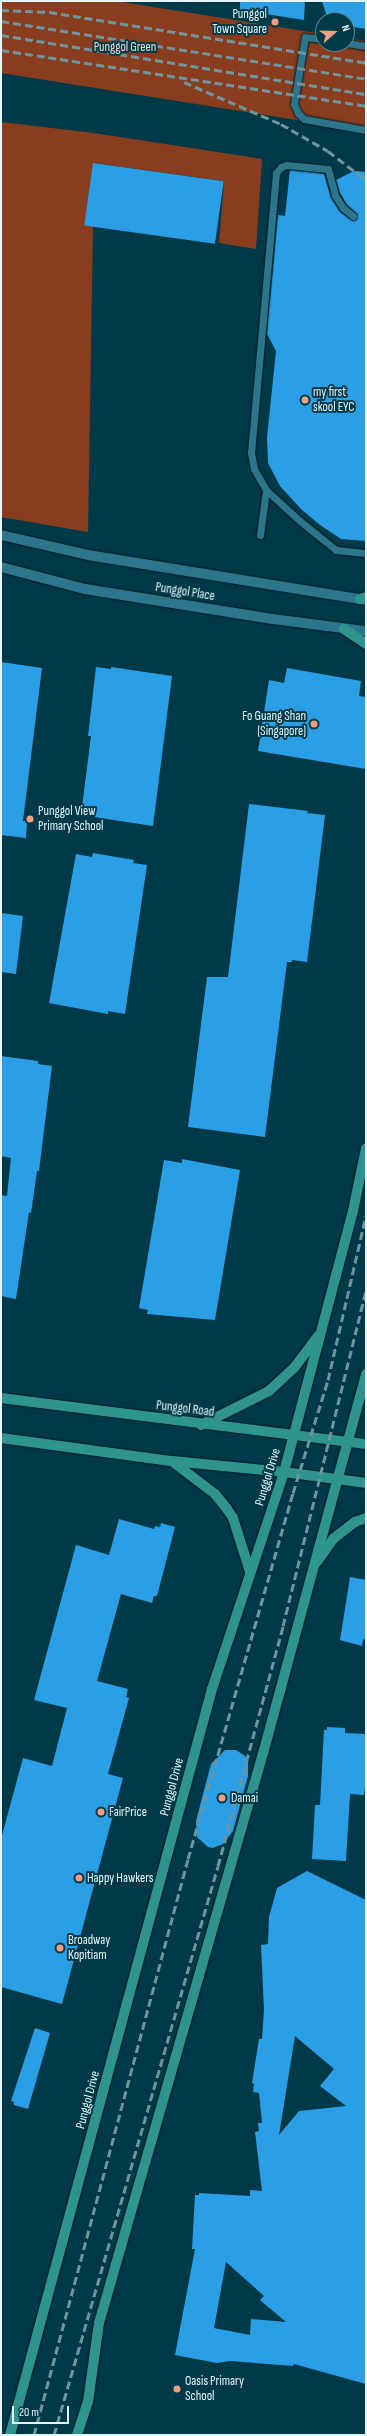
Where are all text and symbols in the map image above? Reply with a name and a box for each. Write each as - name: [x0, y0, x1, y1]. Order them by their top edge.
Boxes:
- place label: Punggol Town Square: [212, 7, 267, 38]
- north arrow: [315, 12, 355, 52]
- marker: Punggol Town Square: [270, 17, 280, 27]
- text: N: [339, 23, 353, 33]
- park label: Punggol Green: [94, 39, 156, 55]
- place label: my first skool EYC: [313, 385, 355, 416]
- marker: my first skool EYC: [300, 395, 310, 405]
- street label: Punggol Place: [154, 580, 216, 604]
- place label: Fo Guang Shan (Singapore): [242, 709, 306, 740]
- marker: Fo Guang Shan (Singapore): [309, 719, 319, 729]
- place label: Punggol View Primary School: [38, 804, 103, 835]
- marker: Punggol View Primary School: [25, 814, 35, 824]
- street label: Punggol Road: [155, 1398, 215, 1420]
- street label: Punggol Drive: [252, 1446, 284, 1508]
- street label: Punggol Drive: [157, 1756, 187, 1818]
- place label: Damai: [231, 1790, 258, 1806]
- marker: Damai: [216, 1792, 228, 1804]
- place label: FairPrice: [109, 1804, 147, 1820]
- marker: FairPrice: [96, 1807, 106, 1817]
- place label: Happy Hawkers: [87, 1870, 153, 1886]
- marker: Happy Hawkers: [74, 1873, 84, 1883]
- place label: Broadway Kopitiam: [68, 1933, 110, 1964]
- marker: Broadway Kopitiam: [55, 1943, 65, 1953]
- street label: Punggol Drive: [73, 2069, 103, 2131]
- place label: Oasis Primary School: [185, 2374, 244, 2405]
- marker: Oasis Primary School: [172, 2384, 182, 2394]
- scale bar: [14, 2398, 71, 2424]
- text: 20 m: [19, 2405, 39, 2420]

